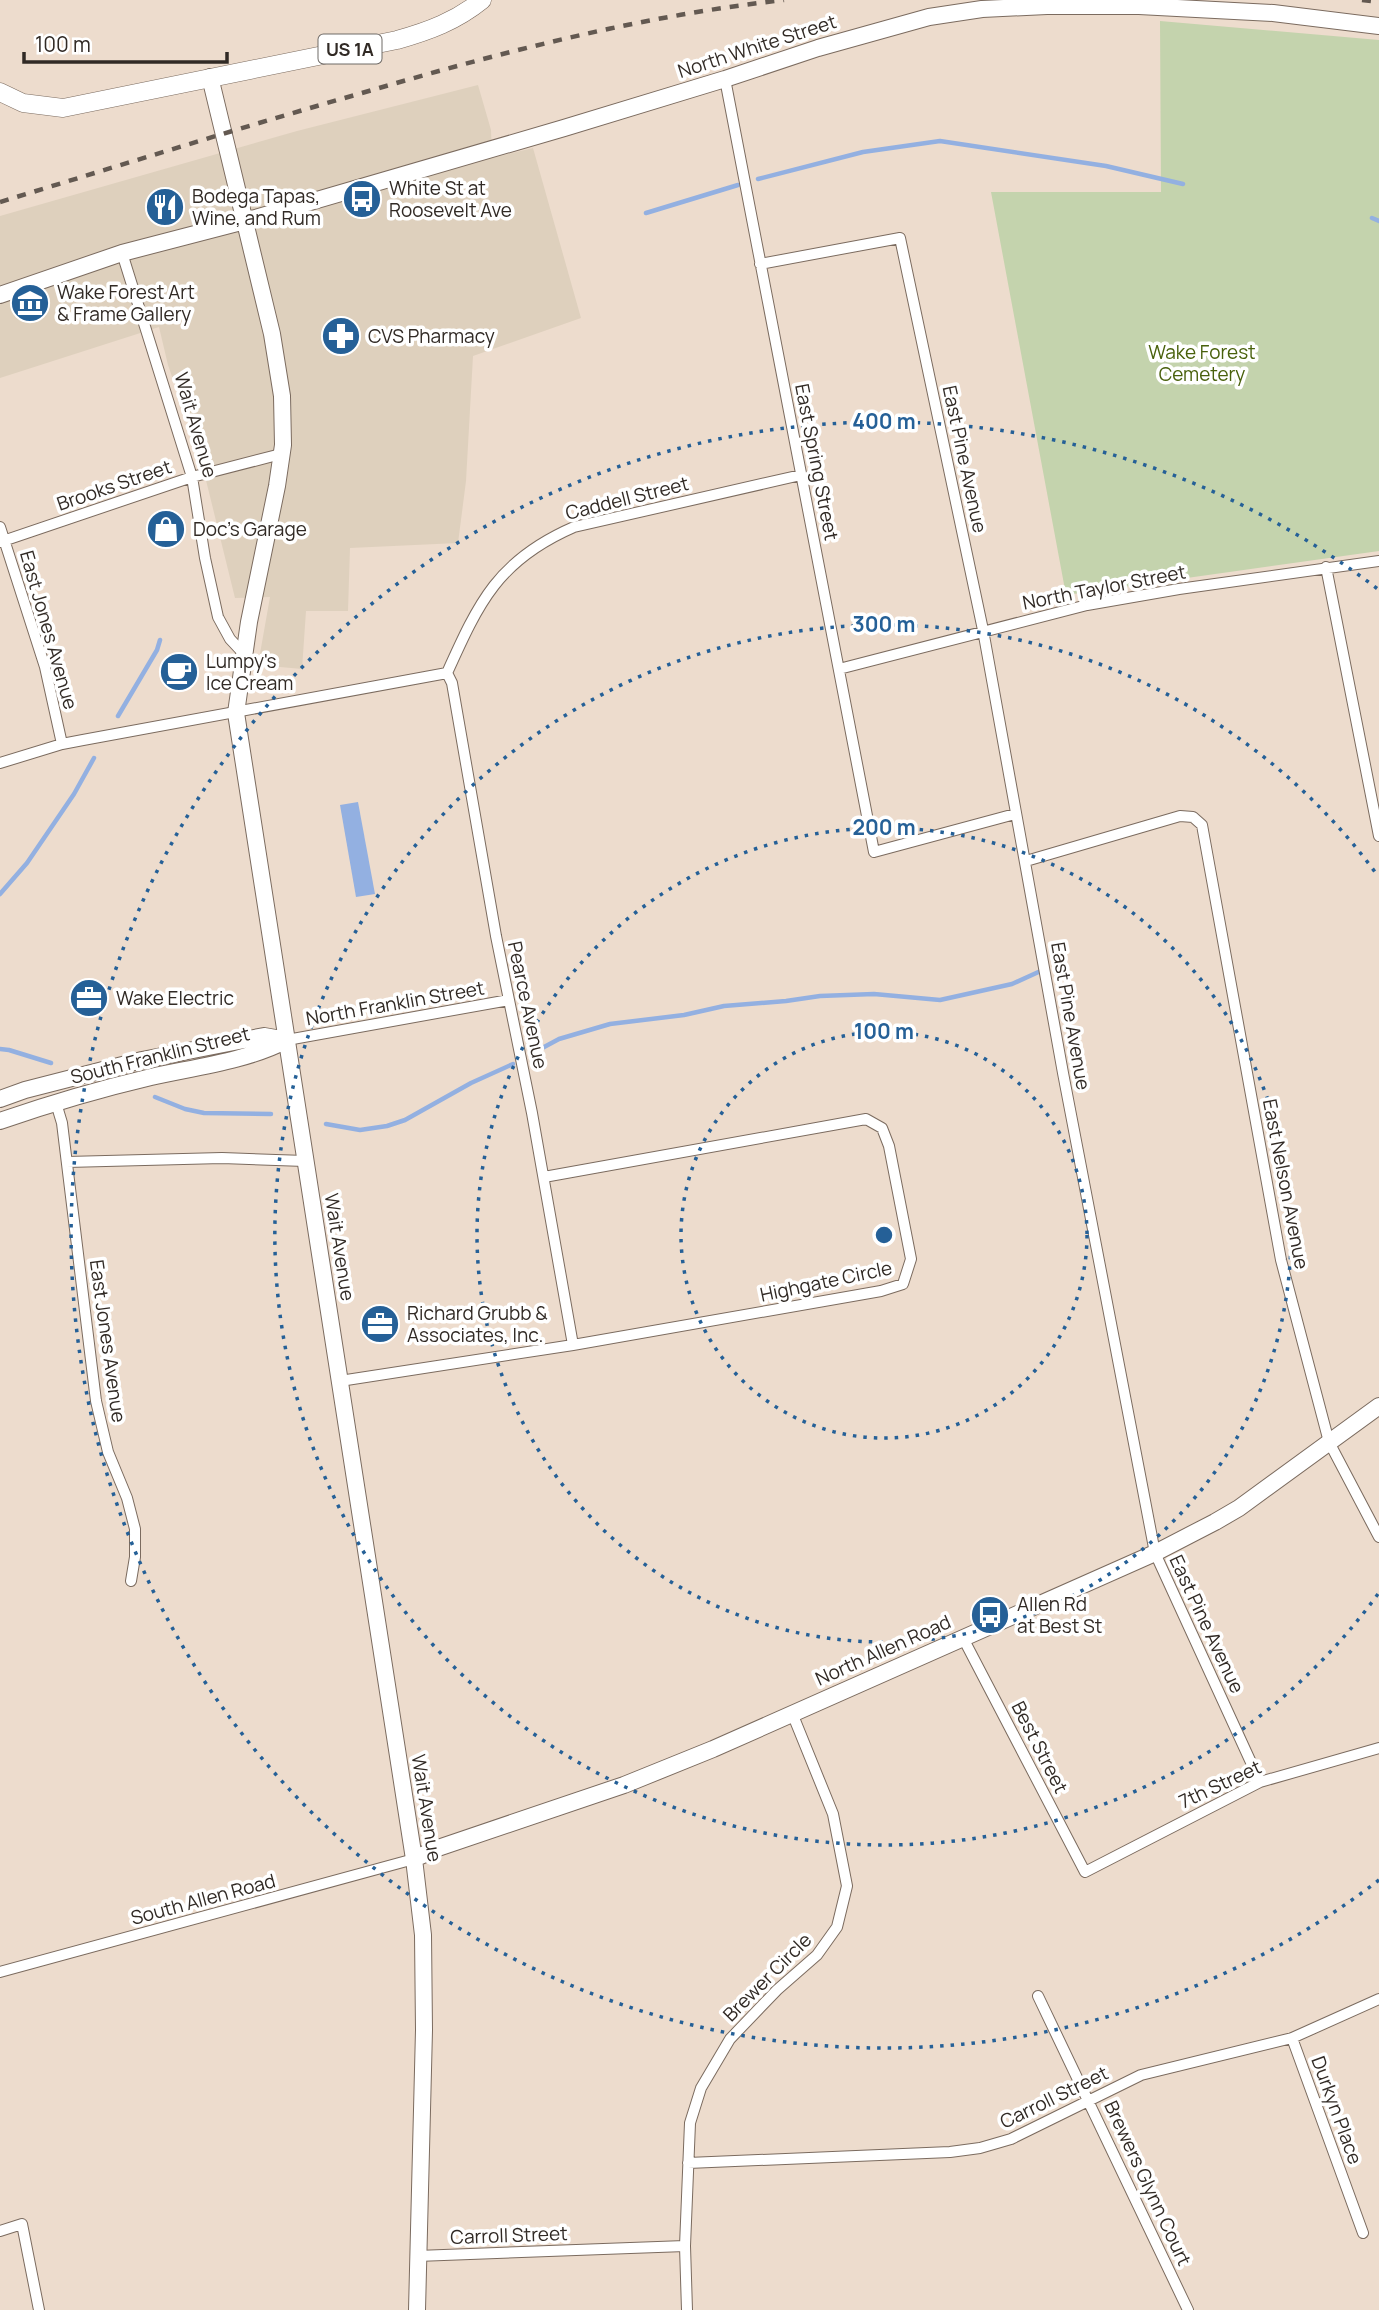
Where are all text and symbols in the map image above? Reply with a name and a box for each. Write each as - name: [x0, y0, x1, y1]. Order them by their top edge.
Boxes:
- street label: North White Street: [674, 8, 840, 84]
- scale bar: [24, 21, 228, 65]
- text: 100 m: [35, 30, 91, 58]
- road number: US 1A: [318, 34, 382, 64]
- place label: White St at Roosevelt Ave: [389, 175, 512, 223]
- bus stop icon: White St at Roosevelt Ave: [341, 178, 383, 220]
- place label: Bodega Tapas, Wine, and Rum: [192, 183, 321, 231]
- restaurant icon: Bodega Tapas, Wine, and Rum: [144, 186, 186, 228]
- place label: Wake Forest Art & Frame Gallery: [57, 279, 195, 327]
- museum icon: Wake Forest Art & Frame Gallery: [9, 282, 51, 324]
- pharmacy icon: CVS Pharmacy: [320, 315, 362, 357]
- place label: CVS Pharmacy: [368, 323, 495, 349]
- park label: Wake Forest Cemetery: [1148, 339, 1256, 387]
- street label: Wait Avenue: [169, 369, 223, 481]
- street label: East Spring Street: [789, 381, 845, 543]
- street label: East Pine Avenue: [937, 383, 993, 535]
- text: 400 m: [852, 407, 916, 435]
- street label: Brooks Street: [53, 453, 175, 517]
- street label: Caddell Street: [563, 470, 691, 526]
- shop icon: Doc's Garage: [145, 508, 187, 550]
- place label: Doc's Garage: [193, 516, 307, 542]
- street label: East Jones Avenue: [14, 548, 84, 712]
- street label: North Taylor Street: [1020, 558, 1188, 616]
- text: 300 m: [853, 610, 915, 638]
- place label: Lumpy's Ice Cream: [206, 648, 293, 696]
- cafe icon: Lumpy's Ice Cream: [158, 651, 200, 693]
- text: 200 m: [852, 813, 916, 841]
- street label: Pearce Avenue: [502, 939, 554, 1071]
- street label: East Pine Avenue: [1045, 940, 1097, 1092]
- street label: North Franklin Street: [304, 974, 486, 1032]
- office icon: Wake Electric: [68, 977, 110, 1019]
- place label: Wake Electric: [116, 985, 234, 1011]
- text: 100 m: [854, 1017, 914, 1045]
- street label: South Franklin Street: [68, 1020, 252, 1090]
- street label: East Nelson Avenue: [1257, 1097, 1315, 1271]
- street label: Wait Avenue: [319, 1191, 361, 1303]
- centre of rings: [872, 1223, 896, 1247]
- street label: Highgate Circle: [758, 1254, 894, 1308]
- street label: East Jones Avenue: [84, 1258, 132, 1424]
- place label: Richard Grubb & Associates, Inc.: [407, 1300, 548, 1348]
- office icon: Richard Grubb & Associates, Inc.: [359, 1303, 401, 1345]
- street label: East Pine Avenue: [1164, 1551, 1250, 1697]
- place label: Allen Rd at Best St: [1017, 1591, 1102, 1639]
- bus stop icon: Allen Rd at Best St: [969, 1594, 1011, 1636]
- street label: North Allen Road: [811, 1609, 955, 1691]
- street label: Best Street: [1006, 1697, 1074, 1797]
- street label: Wait Avenue: [406, 1752, 448, 1864]
- street label: 7th Street: [1175, 1754, 1265, 1814]
- street label: South Allen Road: [128, 1867, 278, 1931]
- street label: Brewer Circle: [717, 1927, 817, 2027]
- street label: Durkyn Place: [1305, 2052, 1369, 2168]
- street label: Carroll Street: [996, 2060, 1112, 2134]
- street label: Brewers Glynn Court: [1098, 2096, 1198, 2270]
- street label: Carroll Street: [450, 2220, 568, 2250]

